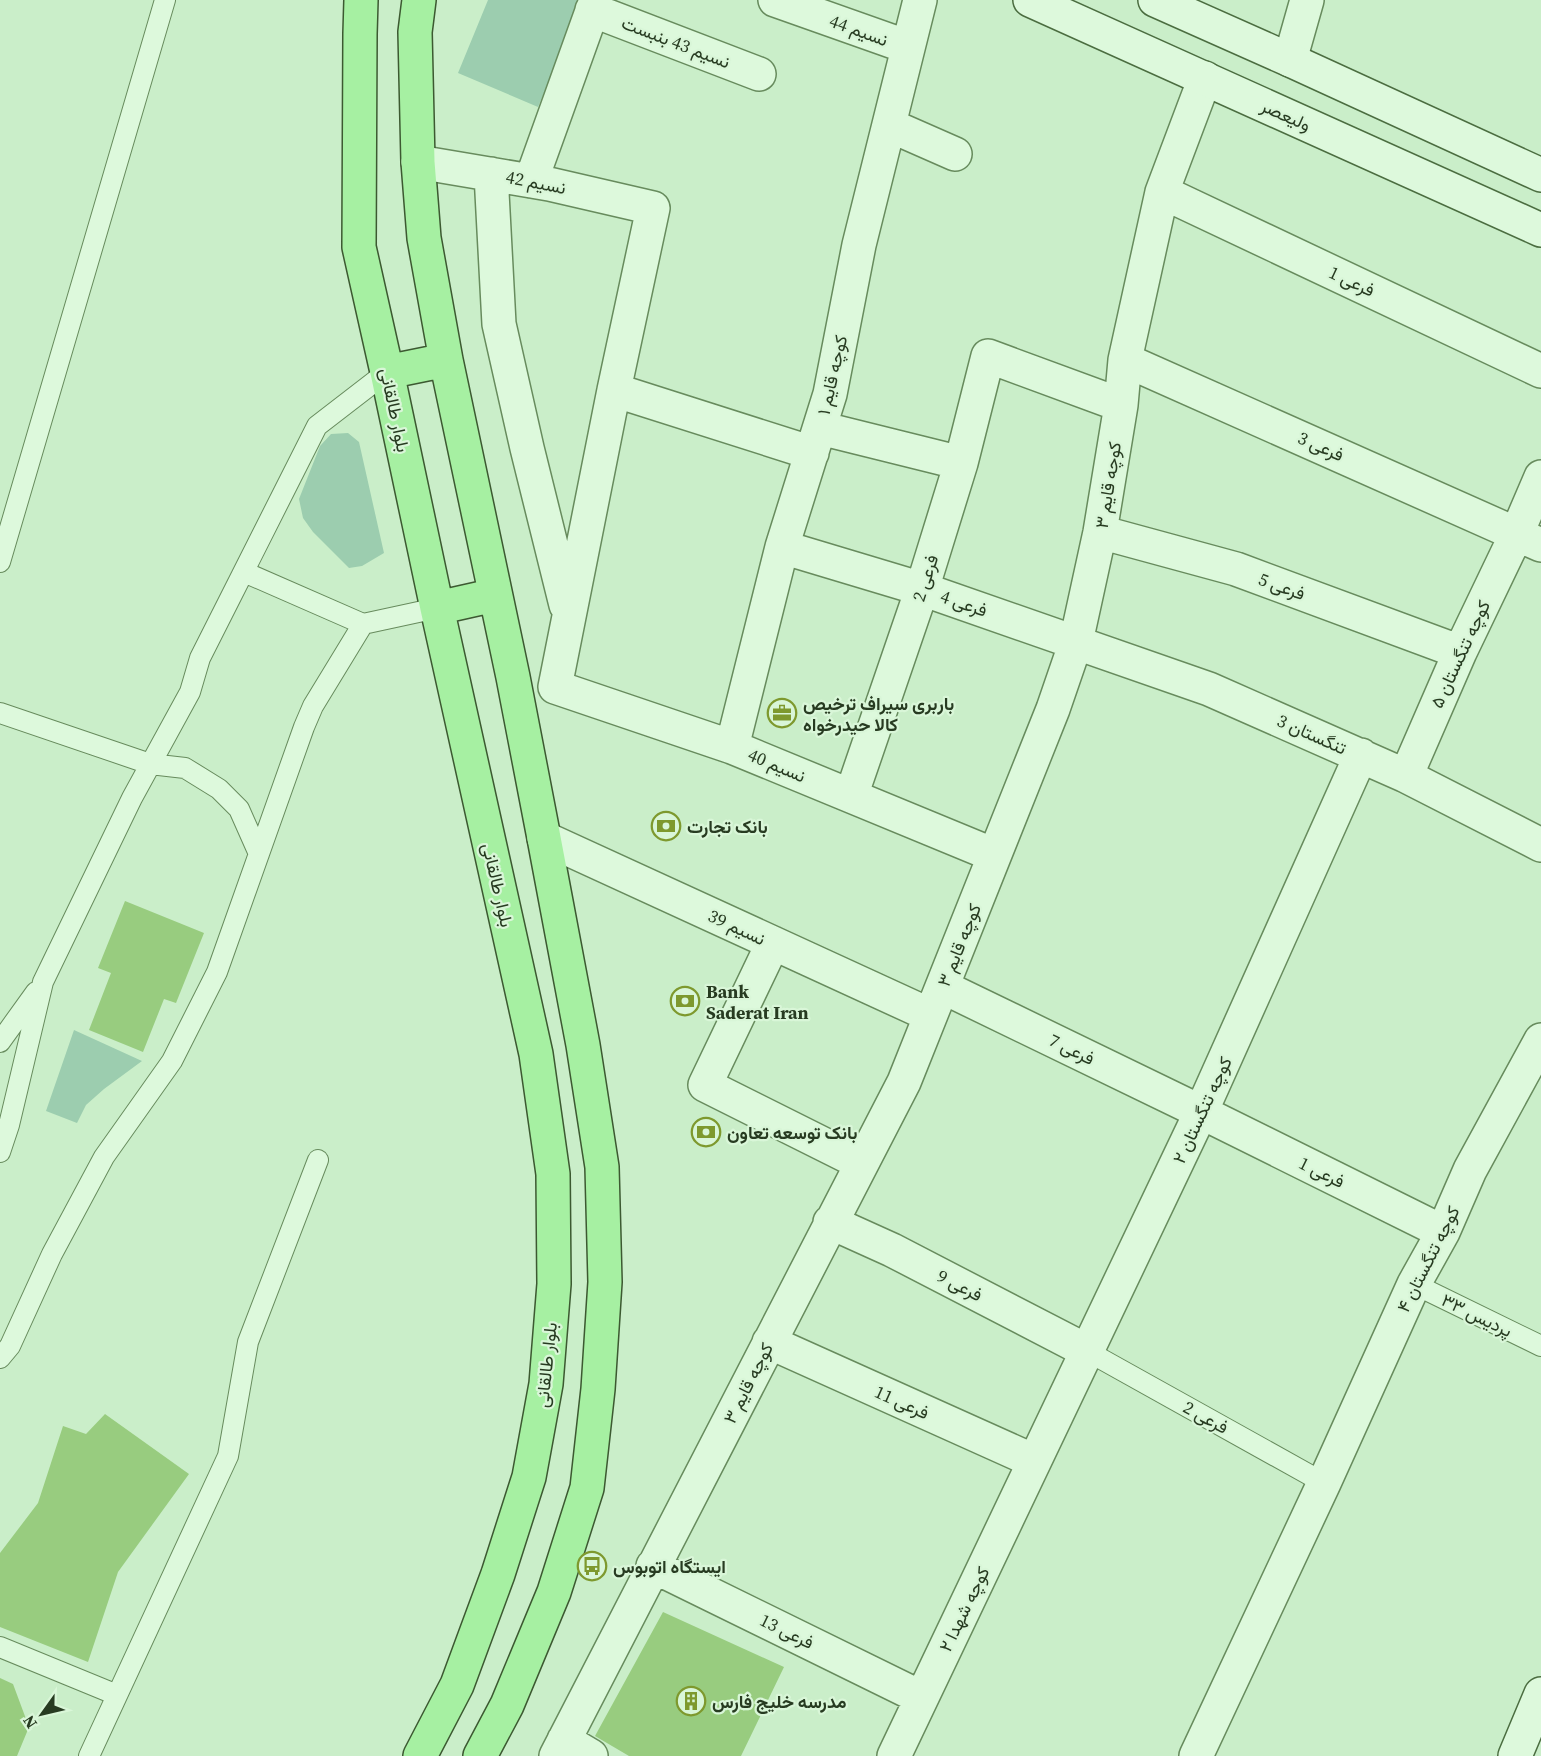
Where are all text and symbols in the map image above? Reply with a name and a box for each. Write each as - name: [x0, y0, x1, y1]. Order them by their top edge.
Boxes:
- street label: نسیم 44: [826, 8, 892, 52]
- street label: نسیم 43 بنبست: [618, 10, 734, 74]
- street label: ولیعصر: [1256, 93, 1315, 137]
- street label: نسیم 42: [504, 164, 568, 200]
- street label: فرعی 1: [1325, 260, 1379, 302]
- street label: کوچه قایم ۱: [811, 333, 853, 417]
- street label: بلوار طالقانی: [374, 366, 416, 454]
- street label: فرعی 3: [1294, 425, 1348, 467]
- street label: کوچه قایم ۳: [1089, 440, 1127, 530]
- street label: فرعی 2: [906, 551, 944, 605]
- street label: فرعی 5: [1255, 566, 1309, 606]
- street label: فرعی 4: [937, 583, 991, 623]
- street label: کوچه تنگستان ۵: [1424, 596, 1496, 712]
- place label: باربری سیراف ترخیص کالا حیدرخواه: [803, 691, 954, 737]
- office icon: باربری سیراف ترخیص کالا حیدرخواه: [766, 697, 798, 729]
- street label: تنگستان 3: [1273, 708, 1351, 760]
- street label: نسیم 40: [744, 742, 810, 788]
- bank icon: بانک تجارت: [650, 810, 682, 842]
- place label: بانک تجارت: [687, 814, 768, 839]
- street label: بلوار طالقانی: [476, 840, 520, 930]
- street label: کوچه قایم ۳: [931, 900, 987, 990]
- street label: نسیم 39: [704, 903, 770, 951]
- place label: Bank Saderat Iran: [706, 979, 809, 1025]
- bank icon: Bank Saderat Iran: [669, 985, 701, 1017]
- street label: فرعی 7: [1045, 1027, 1099, 1071]
- street label: کوچه تنگستان ۲: [1166, 1052, 1238, 1168]
- bank icon: بانک توسعه تعاون: [690, 1116, 722, 1148]
- place label: بانک توسعه تعاون: [727, 1120, 857, 1145]
- street label: فرعی 1: [1295, 1150, 1349, 1194]
- street label: کوچه تنگستان ۴: [1390, 1202, 1466, 1316]
- street label: فرعی 9: [933, 1263, 987, 1307]
- street label: پردیس ۳۳: [1437, 1287, 1517, 1343]
- street label: بلوار طالقانی: [529, 1321, 563, 1409]
- street label: کوچه قایم ۳: [717, 1338, 779, 1428]
- street label: فرعی 11: [871, 1379, 933, 1425]
- street label: فرعی 2: [1179, 1394, 1233, 1440]
- bus stop icon: ایستگاه اتوبوس: [576, 1550, 608, 1582]
- place label: ایستگاه اتوبوس: [613, 1554, 726, 1579]
- street label: کوچه شهدا ۲: [933, 1562, 995, 1656]
- street label: فرعی 13: [756, 1607, 818, 1655]
- north arrow: [12, 1684, 72, 1744]
- building icon: مدرسه خلیج فارس: [675, 1685, 707, 1717]
- place label: مدرسه خلیج فارس: [712, 1689, 847, 1714]
- text: N: [17, 1711, 42, 1733]

